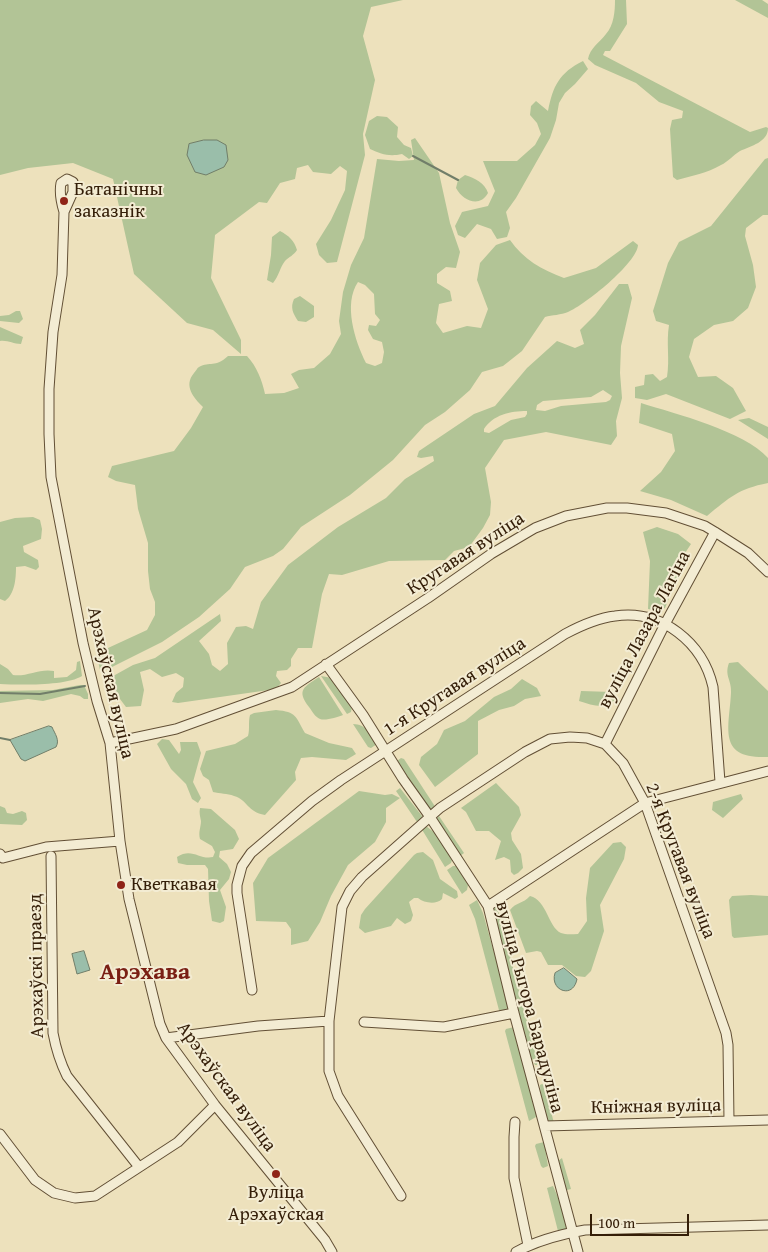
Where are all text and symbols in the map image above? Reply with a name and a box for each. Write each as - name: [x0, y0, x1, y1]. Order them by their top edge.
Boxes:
- place label: Батанічны заказнік: [74, 179, 163, 223]
- marker: Батанічны заказнік: [58, 195, 70, 207]
- street label: Кругавая вуліца: [403, 508, 529, 600]
- street label: вуліца Лазара Лагіна: [594, 547, 696, 713]
- street label: Арэхаўская вуліца: [81, 605, 139, 761]
- street label: 1-я Кругавая вуліца: [380, 633, 530, 741]
- street label: 2-я Кругавая вуліца: [640, 780, 720, 942]
- place label: Кветкавая: [131, 874, 217, 896]
- marker: Кветкавая: [115, 879, 127, 891]
- street label: Арэхаўскі праезд: [24, 894, 50, 1038]
- street label: вуліца Рыгора Барадуліна: [490, 899, 568, 1115]
- district label: Арэхава: [100, 959, 190, 987]
- street label: Арэхаўская вуліца: [171, 1018, 281, 1156]
- street label: Кніжная вуліца: [591, 1094, 721, 1120]
- marker: Вуліца Арэхаўская: [270, 1168, 282, 1180]
- place label: Вуліца Арэхаўская: [228, 1182, 324, 1226]
- scale bar: [593, 1204, 692, 1236]
- text: 100 m: [598, 1212, 635, 1233]

